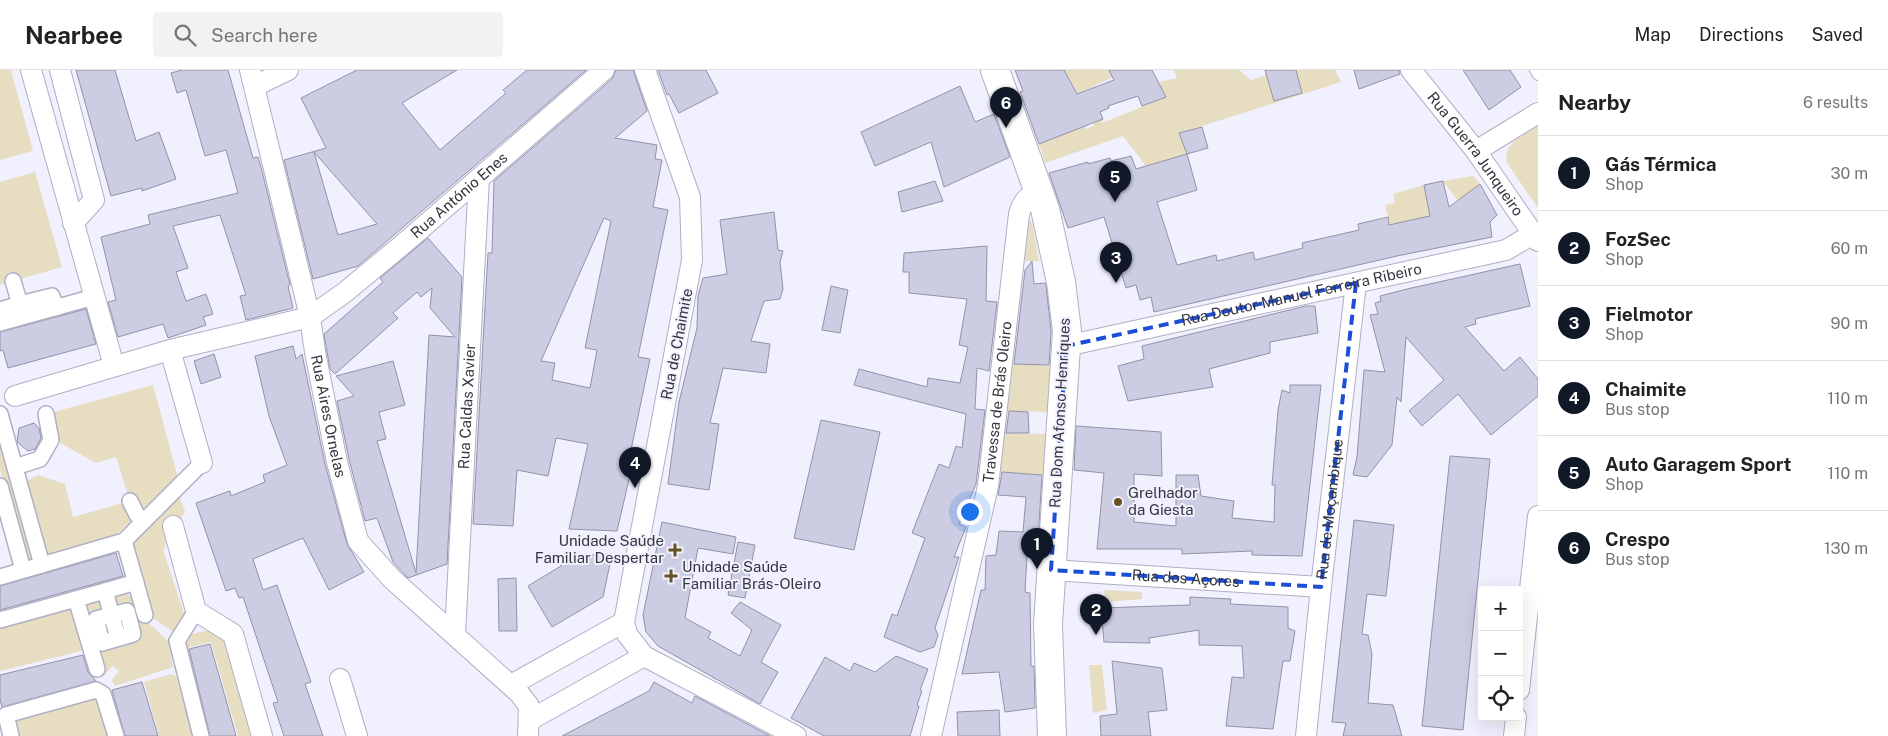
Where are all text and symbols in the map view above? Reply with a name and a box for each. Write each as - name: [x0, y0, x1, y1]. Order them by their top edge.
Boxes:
- search box: [153, 12, 503, 57]
- text: Nearbee: [25, 21, 123, 49]
- icon: search: [171, 21, 199, 49]
- text: Search here: [211, 24, 318, 46]
- text: Map: [1634, 24, 1671, 45]
- text: Directions: [1699, 24, 1784, 45]
- text: Saved: [1812, 24, 1863, 45]
- pin: 6: [990, 87, 1022, 128]
- street label: Rua Guerra Junqueiro: [1424, 89, 1527, 219]
- text: Nearby: [1558, 90, 1631, 115]
- text: 6 results: [1803, 93, 1868, 112]
- street label: Rua António Enes: [407, 149, 510, 242]
- text: Gás Térmica: [1605, 153, 1716, 175]
- pin: 5: [1099, 161, 1131, 202]
- text: 1: [1571, 164, 1577, 183]
- text: 30 m: [1831, 164, 1868, 183]
- text: Shop: [1605, 175, 1644, 194]
- text: FozSec: [1605, 228, 1671, 250]
- text: 2: [1569, 239, 1579, 258]
- text: 60 m: [1831, 239, 1868, 258]
- pin: 3: [1100, 242, 1132, 283]
- text: Shop: [1605, 250, 1644, 269]
- street label: Rua Doutor Manuel Ferreira Ribeiro: [1180, 260, 1423, 329]
- street label: Rua de Chaimite: [657, 287, 696, 401]
- text: Fielmotor: [1605, 303, 1693, 325]
- text: 3: [1569, 314, 1579, 333]
- text: 90 m: [1831, 314, 1868, 333]
- street label: Rua Dom Afonso Henriques: [1046, 317, 1073, 508]
- street label: Travessa de Brás Oleiro: [979, 320, 1015, 484]
- text: Shop: [1605, 325, 1644, 344]
- street label: Rua Caldas Xavier: [455, 343, 478, 470]
- street label: Rua Aires Ornelas: [308, 353, 350, 479]
- text: Chaimite: [1605, 378, 1686, 400]
- text: 4: [1569, 389, 1579, 408]
- text: 110 m: [1827, 389, 1868, 408]
- text: Bus stop: [1605, 400, 1669, 419]
- street label: Rua de Moçambique: [1313, 438, 1346, 580]
- pin: 4: [619, 447, 651, 488]
- text: Auto Garagem Sport: [1605, 453, 1791, 475]
- text: 5: [1569, 464, 1579, 483]
- text: 110 m: [1827, 464, 1868, 483]
- text: Shop: [1605, 475, 1644, 494]
- place label: Grelhador da Giesta: [1128, 484, 1198, 518]
- marker: Grelhador da Giesta: [1112, 496, 1124, 508]
- your location: [957, 499, 983, 525]
- pin: 1: [1021, 528, 1053, 569]
- text: Crespo: [1605, 528, 1670, 550]
- place label: Unidade Saúde Familiar Despertar: [535, 532, 664, 566]
- text: 6: [1569, 539, 1579, 558]
- text: 130 m: [1824, 539, 1868, 558]
- marker: Unidade Saúde Familiar Despertar: [668, 543, 682, 557]
- text: Bus stop: [1605, 550, 1669, 569]
- place label: Unidade Saúde Familiar Brás-Oleiro: [682, 558, 821, 592]
- street label: Rua dos Açores: [1131, 566, 1240, 590]
- marker: Unidade Saúde Familiar Brás-Oleiro: [664, 569, 678, 583]
- map controls: [1478, 586, 1523, 721]
- button: +: [1478, 586, 1523, 631]
- pin: 2: [1080, 594, 1112, 635]
- button: −: [1478, 631, 1523, 676]
- button: locate: [1478, 676, 1523, 721]

